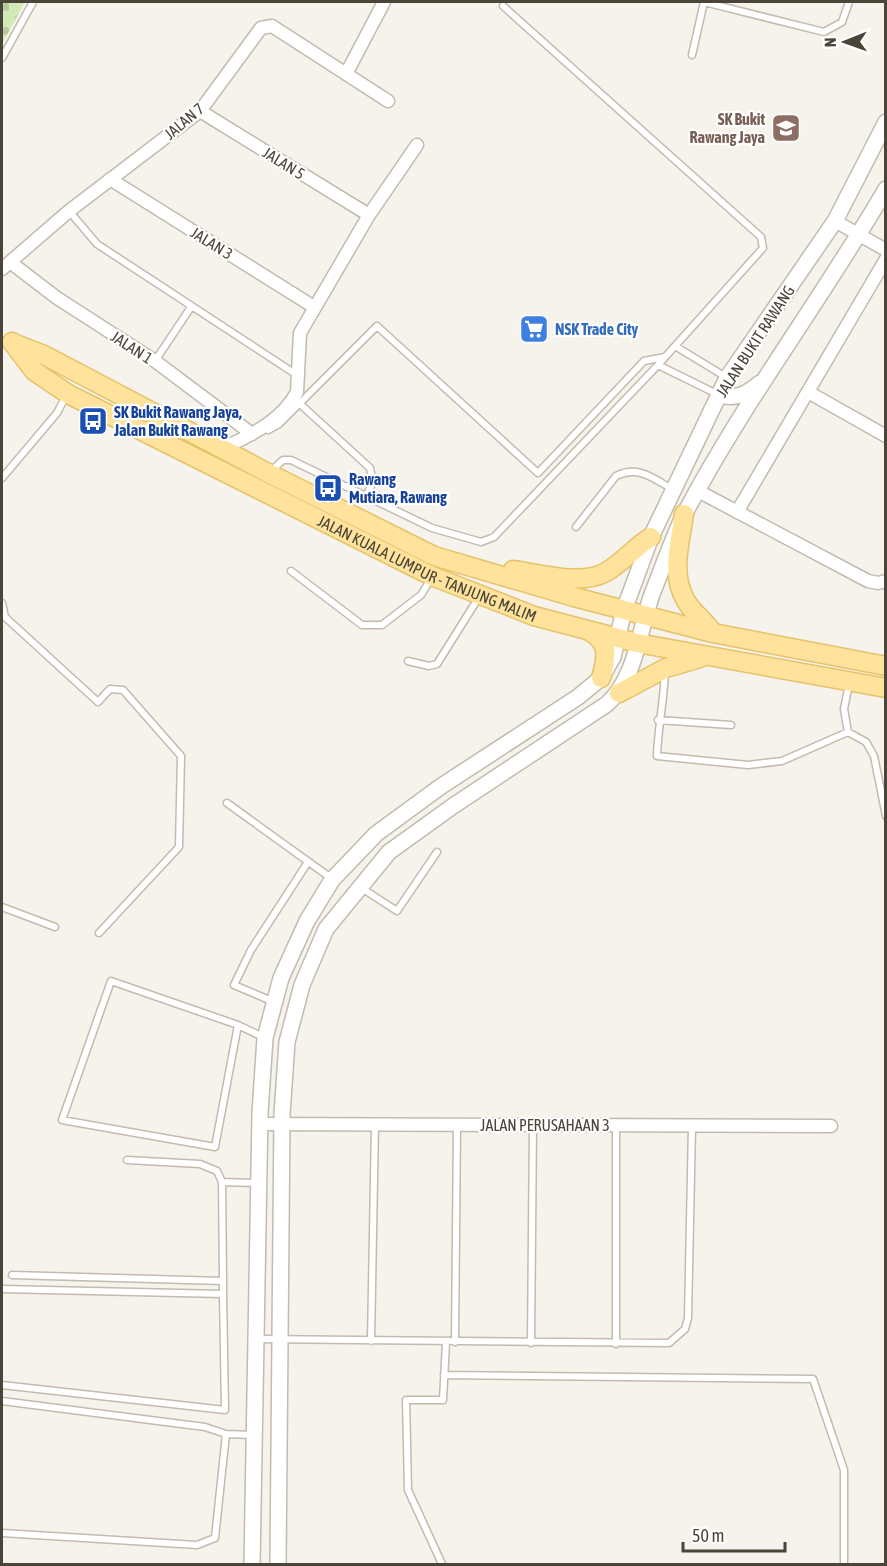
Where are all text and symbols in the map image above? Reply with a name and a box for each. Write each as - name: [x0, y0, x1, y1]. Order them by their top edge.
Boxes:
- north arrow: [815, 12, 875, 72]
- text: N: [821, 37, 839, 47]
- street label: JALAN 7: [161, 99, 207, 143]
- place label: SK Bukit Rawang Jaya: [689, 110, 765, 146]
- school or university icon: SK Bukit Rawang Jaya: [770, 112, 802, 144]
- street label: JALAN 5: [260, 143, 308, 183]
- street label: JALAN 3: [188, 223, 236, 263]
- street label: JALAN BUKIT RAWANG: [712, 282, 798, 400]
- supermarket icon: NSK Trade City: [518, 313, 550, 345]
- place label: NSK Trade City: [555, 320, 639, 338]
- street label: JALAN 1: [108, 327, 156, 367]
- place label: SK Bukit Rawang Jaya, Jalan Bukit Rawang: [113, 403, 242, 439]
- bus stop icon: SK Bukit Rawang Jaya, Jalan Bukit Rawang: [77, 405, 109, 437]
- place label: Rawang Mutiara, Rawang: [349, 470, 447, 506]
- bus stop icon: Rawang Mutiara, Rawang: [312, 472, 344, 504]
- street label: JALAN KUALA LUMPUR - TANJUNG MALIM: [315, 511, 539, 625]
- street label: JALAN PERUSAHAAN 3: [480, 1116, 610, 1134]
- scale bar: [683, 1515, 785, 1553]
- text: 50 m: [692, 1525, 724, 1546]

